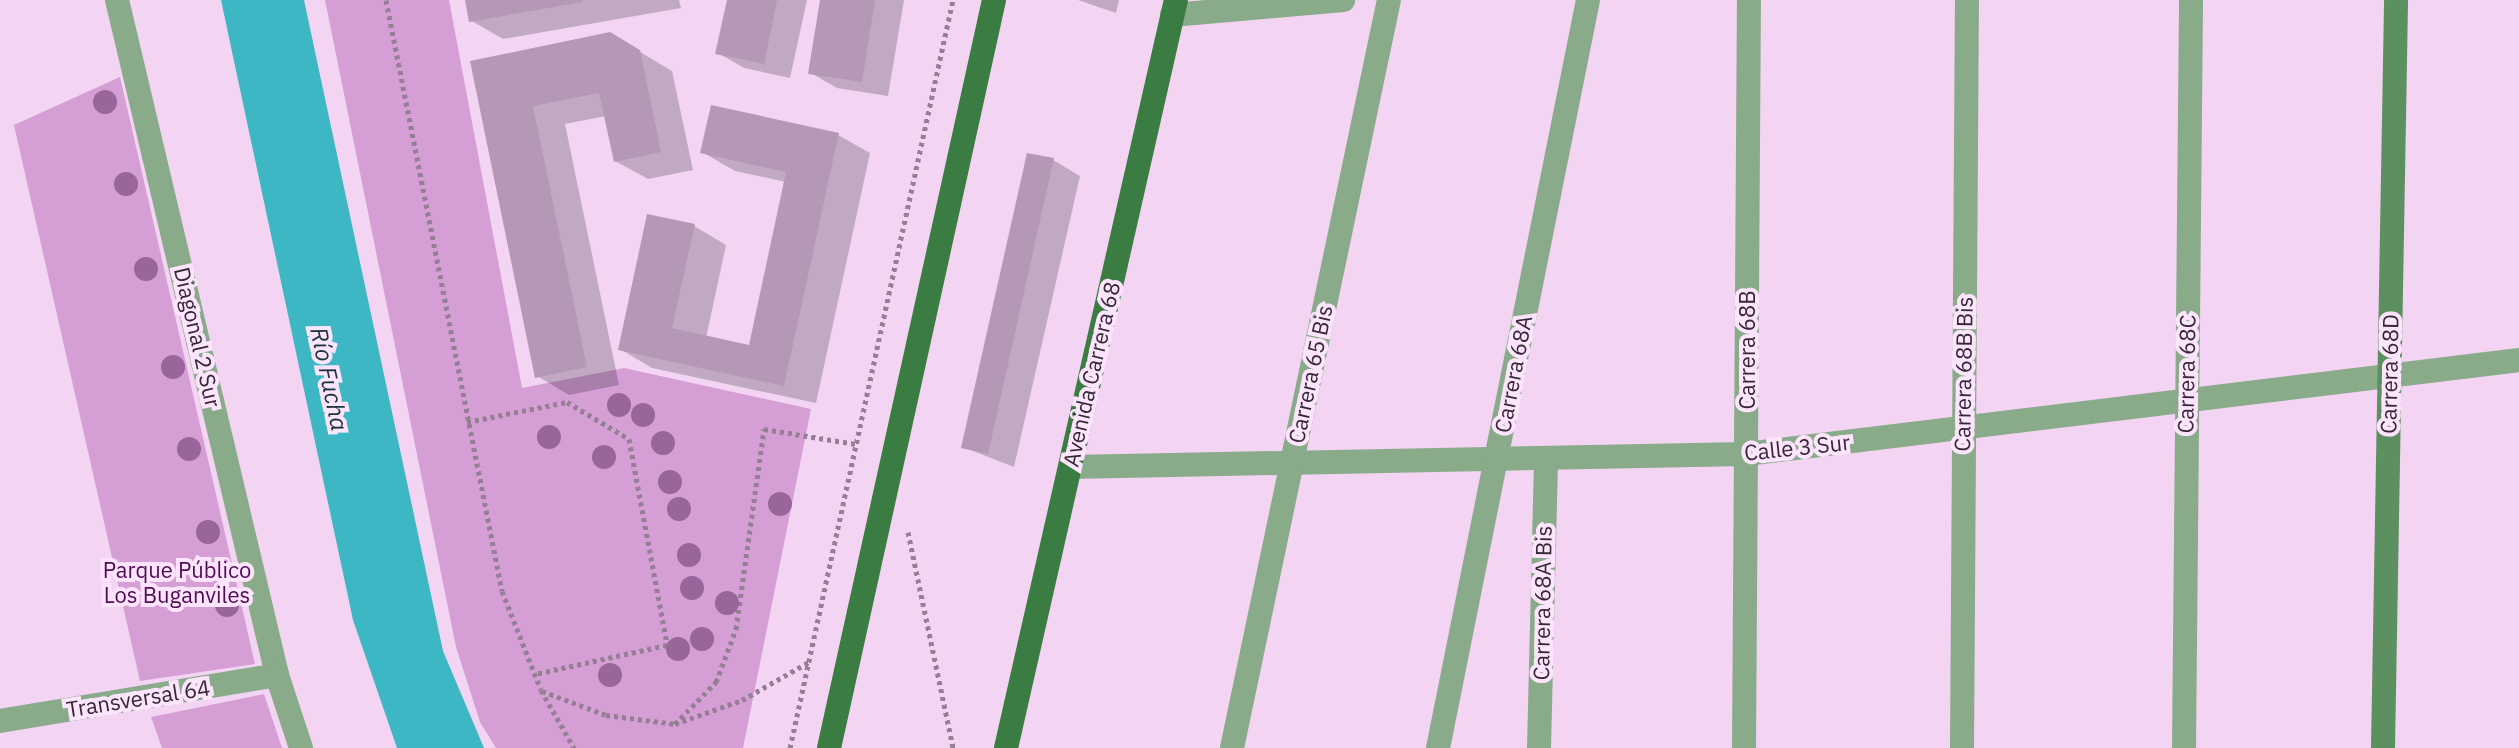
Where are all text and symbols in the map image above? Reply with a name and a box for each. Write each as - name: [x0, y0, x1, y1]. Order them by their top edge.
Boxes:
- street label: Diagonal 2 Sur: [169, 264, 227, 410]
- street label: Avenida Carrera 68: [1057, 279, 1125, 469]
- street label: Carrera 68B: [1734, 290, 1760, 410]
- street label: Carrera 68B Bis: [1948, 296, 1978, 452]
- street label: Carrera 65 Bis: [1282, 302, 1338, 446]
- street label: Carrera 68A: [1489, 313, 1537, 435]
- street label: Carrera 68D: [2375, 314, 2403, 434]
- street label: Carrera 68C: [2172, 315, 2200, 433]
- water label: Río Fucha: [304, 324, 354, 434]
- street label: Calle 3 Sur: [1743, 428, 1851, 466]
- street label: Carrera 68A Bis: [1527, 525, 1557, 681]
- park label: Parque Público Los Buganviles: [103, 556, 251, 608]
- street label: Transversal 64: [64, 674, 212, 722]

